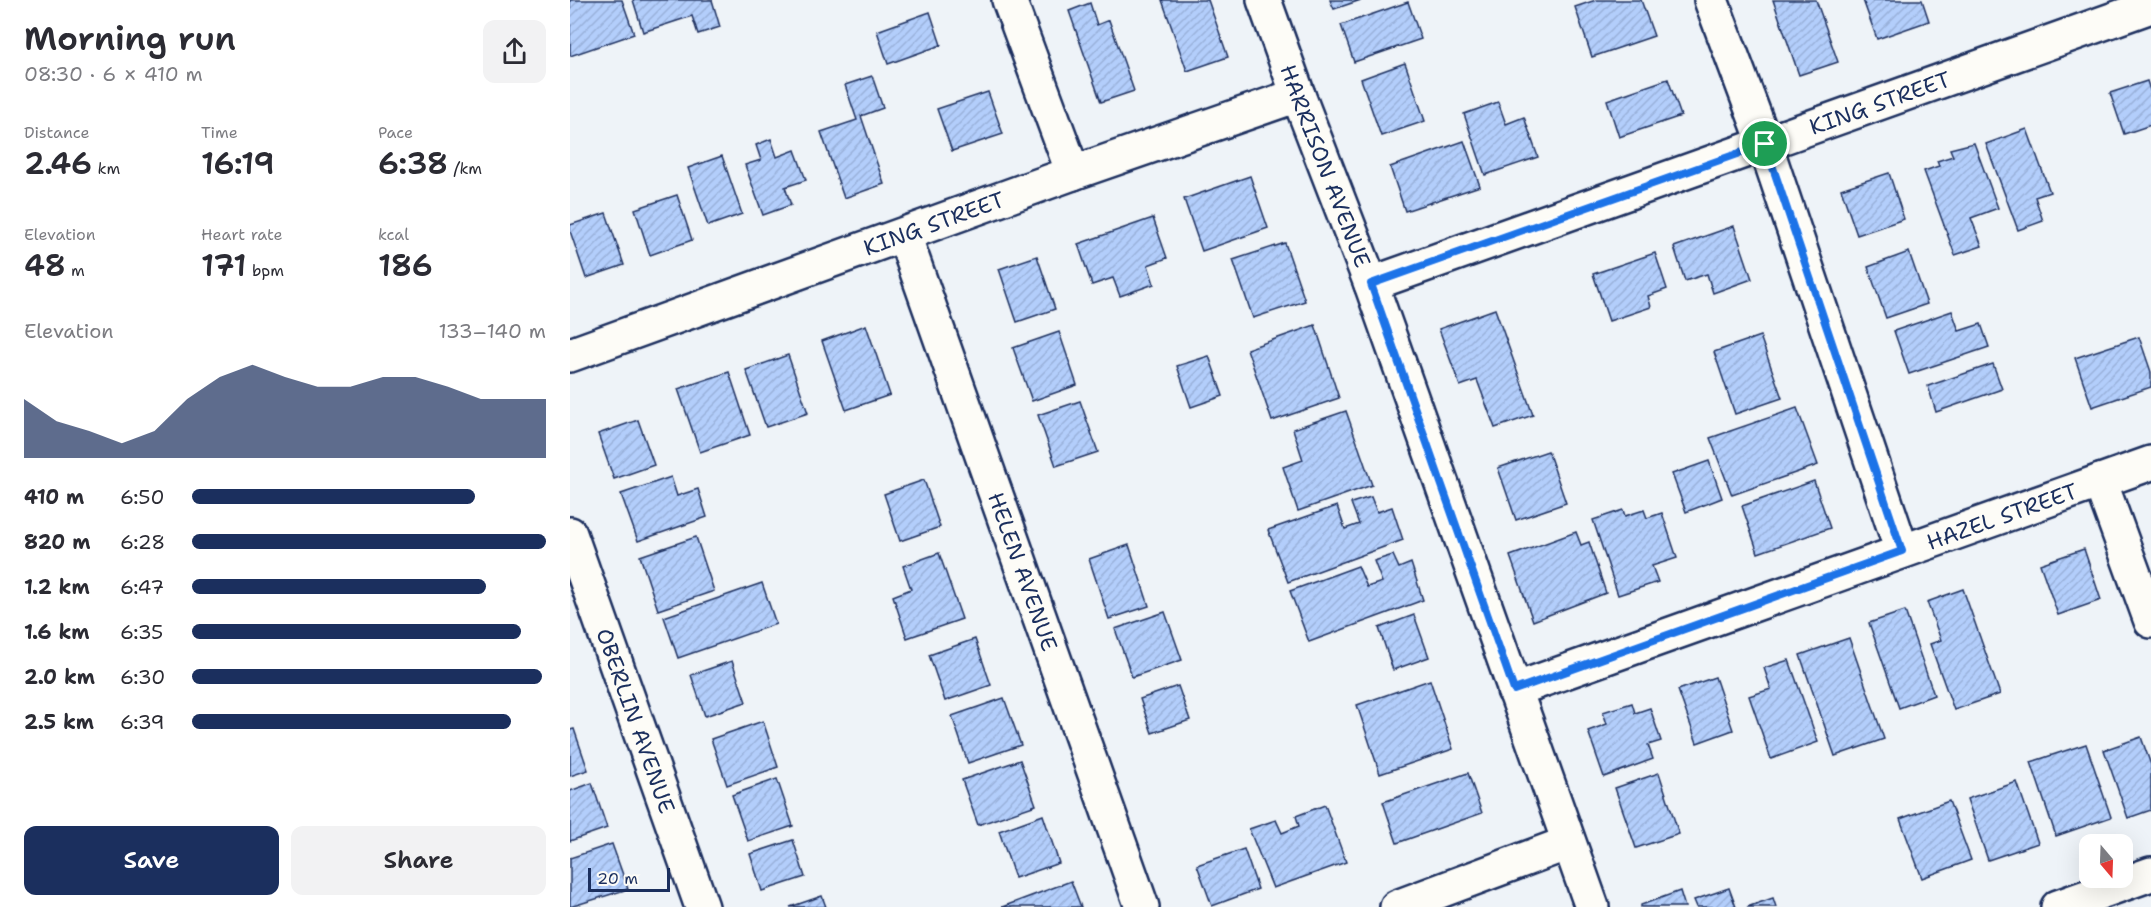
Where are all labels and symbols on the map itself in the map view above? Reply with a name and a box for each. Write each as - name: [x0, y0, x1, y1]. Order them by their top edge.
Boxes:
- street label: HARRISON AVENUE: [1273, 61, 1377, 272]
- street label: KING STREET: [1805, 65, 1955, 142]
- pin: [1739, 118, 1790, 169]
- street label: KING STREET: [860, 185, 1009, 263]
- street label: HAZEL STREET: [1923, 476, 2082, 557]
- street label: HELEN AVENUE: [981, 488, 1064, 655]
- street label: OBERLIN AVENUE: [590, 624, 682, 817]
- north arrow: [2079, 834, 2133, 888]
- scale bar: [588, 865, 670, 892]

